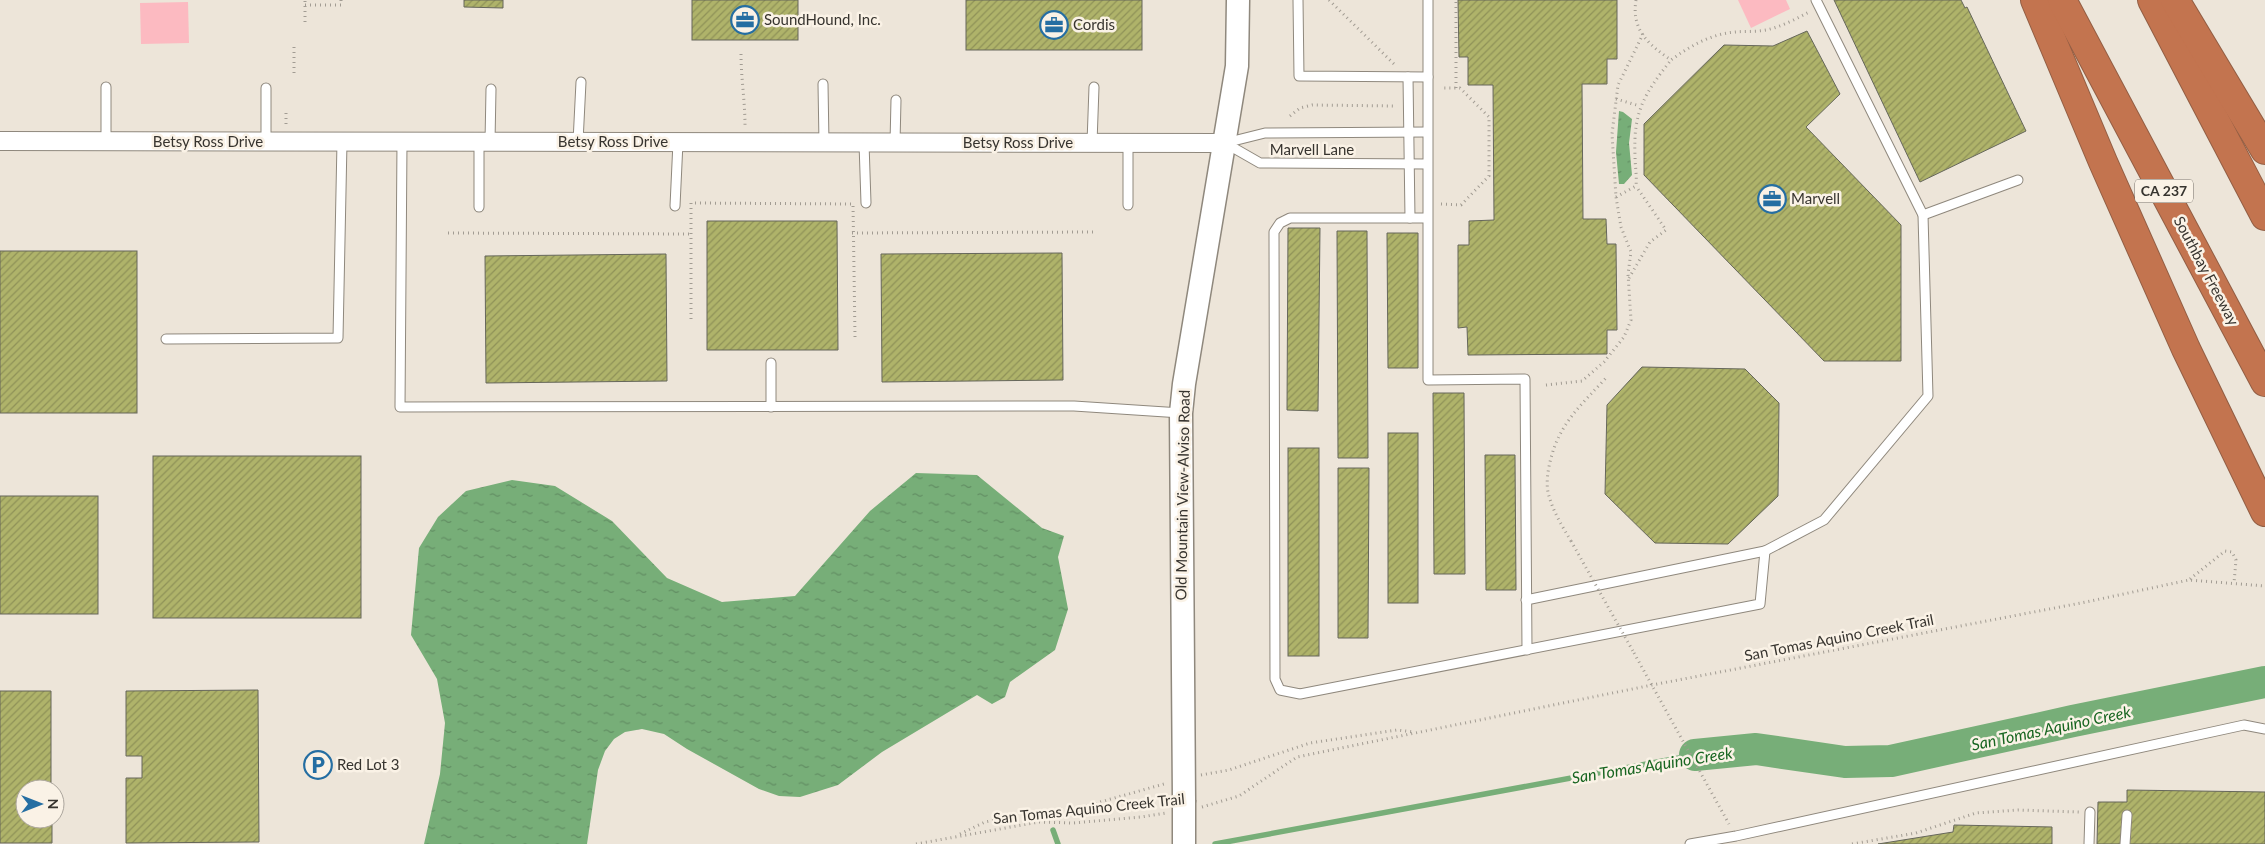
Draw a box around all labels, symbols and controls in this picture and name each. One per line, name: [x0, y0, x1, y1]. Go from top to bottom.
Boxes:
office icon: SoundHound, Inc.: [730, 5, 760, 35]
place label: SoundHound, Inc.: [764, 10, 881, 28]
office icon: Cordis: [1039, 10, 1069, 40]
place label: Cordis: [1073, 15, 1115, 33]
street label: Betsy Ross Drive: [153, 132, 263, 150]
street label: Betsy Ross Drive: [558, 132, 668, 150]
street label: Betsy Ross Drive: [963, 133, 1073, 151]
street label: Marvell Lane: [1270, 140, 1354, 158]
road number: CA 237: [2135, 180, 2193, 202]
office icon: Marvell: [1757, 184, 1787, 214]
place label: Marvell: [1791, 189, 1840, 207]
street label: Southbay Freeway: [2171, 213, 2243, 328]
street label: Old Mountain View-Alviso Road: [1171, 390, 1193, 600]
street label: San Tomas Aquino Creek Trail: [1743, 610, 1935, 664]
water label: San Tomas Aquino Creek: [1969, 701, 2133, 754]
water label: San Tomas Aquino Creek: [1570, 742, 1734, 787]
parking icon: Red Lot 3: [303, 750, 333, 780]
place label: Red Lot 3: [337, 755, 400, 773]
north arrow: [15, 779, 65, 829]
street label: San Tomas Aquino Creek Trail: [992, 789, 1186, 827]
text: N: [45, 799, 62, 809]

